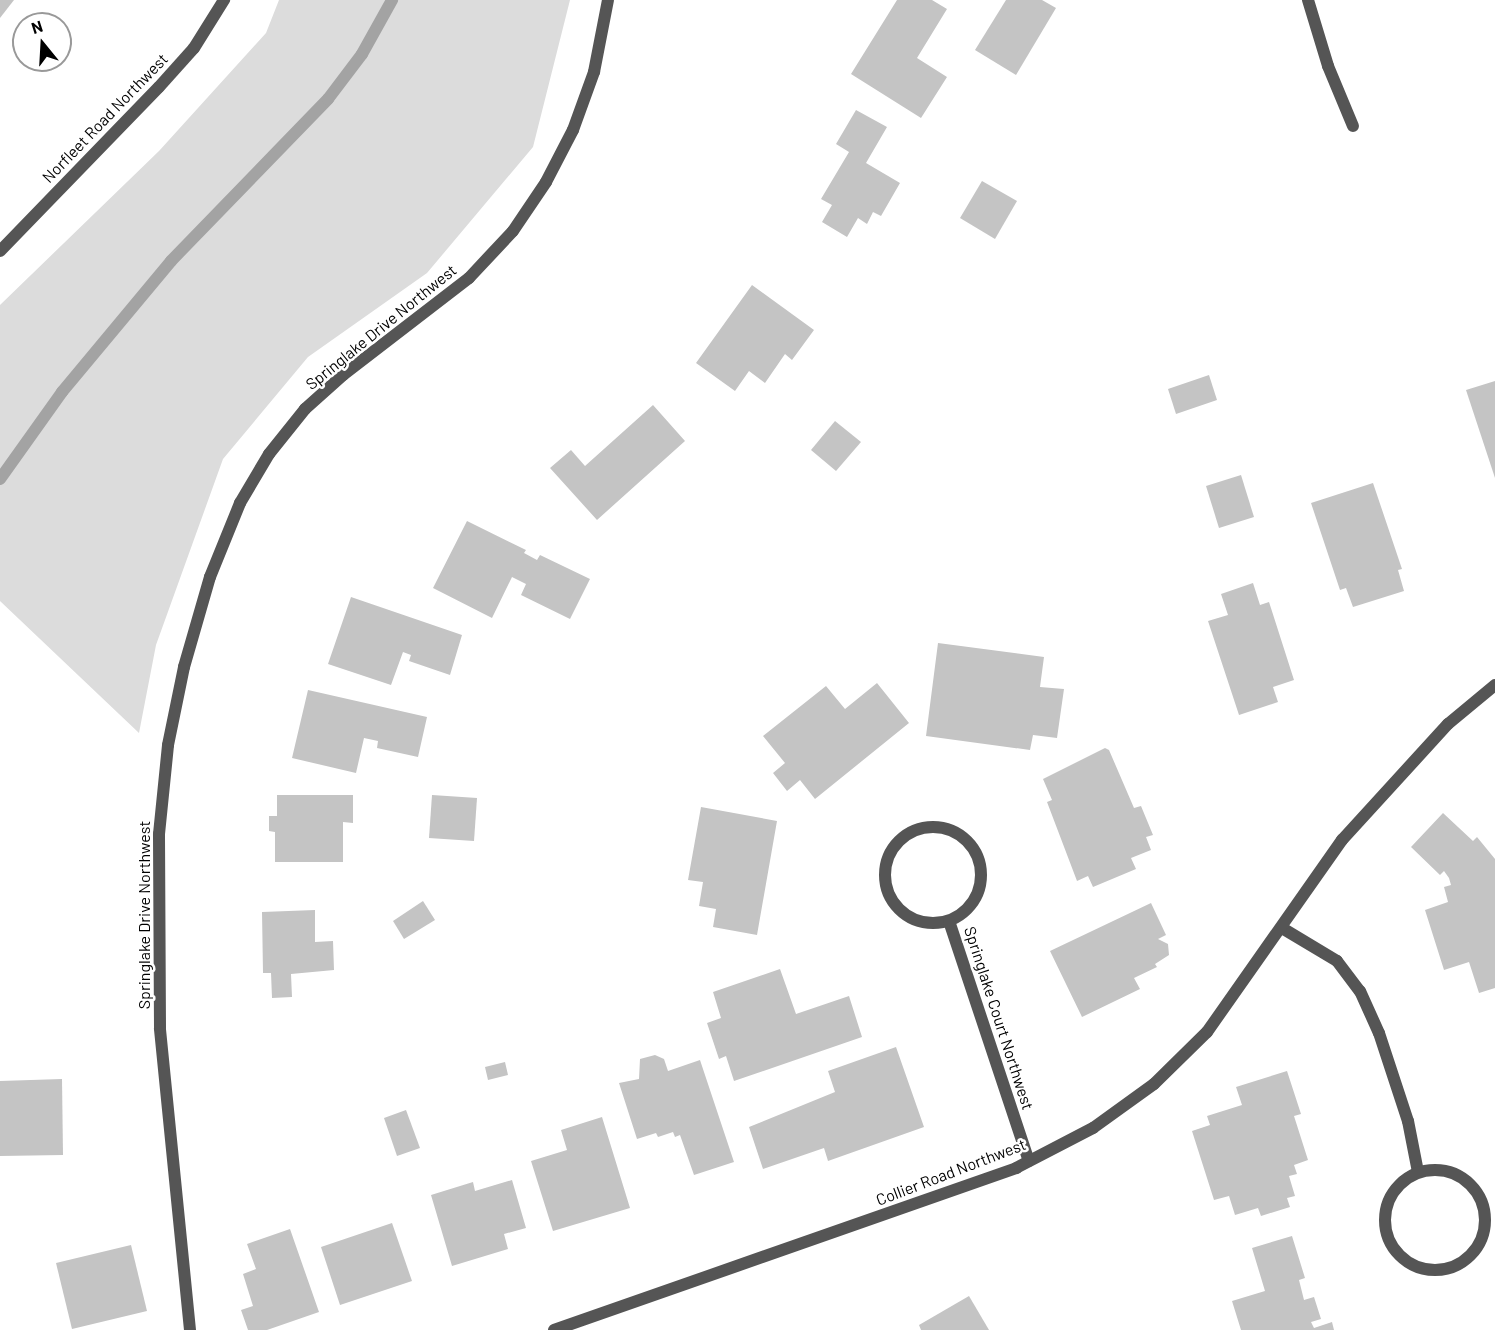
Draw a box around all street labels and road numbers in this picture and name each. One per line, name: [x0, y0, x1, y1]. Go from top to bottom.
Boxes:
street label: Norfleet Road Northwest: [38, 49, 172, 187]
street label: Springlake Drive Northwest: [302, 260, 460, 394]
street label: Springlake Drive Northwest: [134, 821, 154, 1009]
street label: Springlake Court Northwest: [960, 924, 1038, 1112]
street label: Collier Road Northwest: [873, 1135, 1029, 1209]

